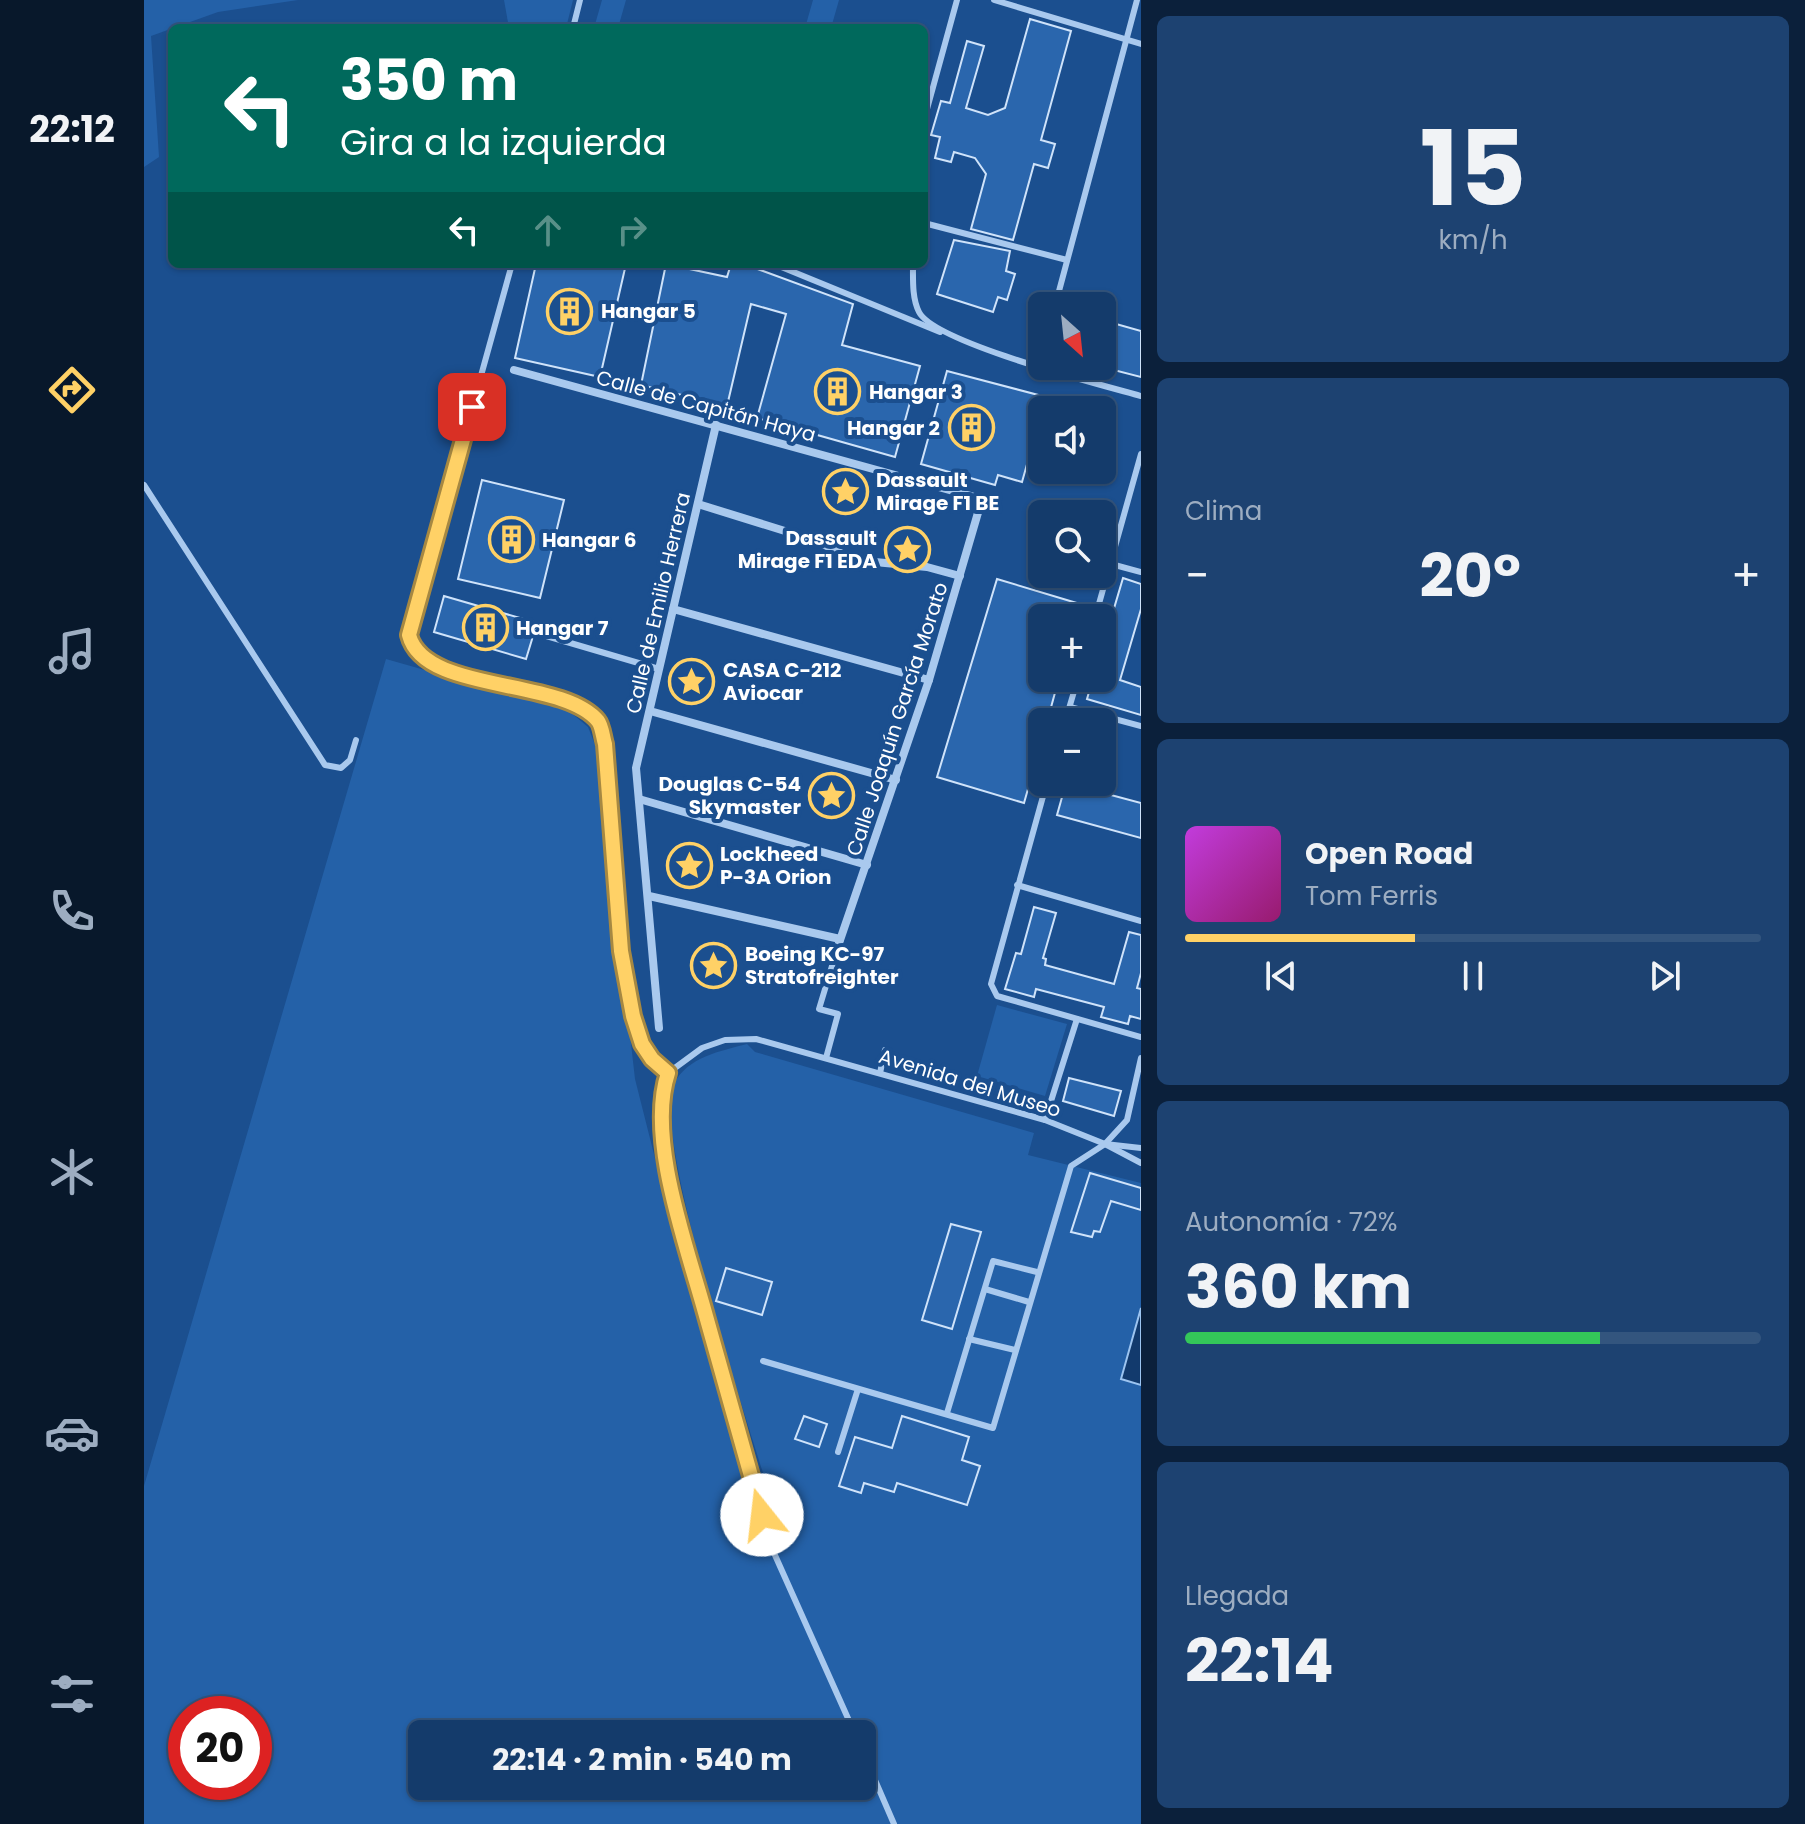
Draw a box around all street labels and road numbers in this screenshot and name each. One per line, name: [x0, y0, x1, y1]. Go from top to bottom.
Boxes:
street label: Calle de Capitán Haya: [593, 363, 819, 449]
street label: Calle de Emilio Herrera: [619, 490, 697, 716]
street label: Calle Joaquín García Morato: [839, 578, 955, 860]
street label: Avenida del Museo: [876, 1042, 1064, 1124]

